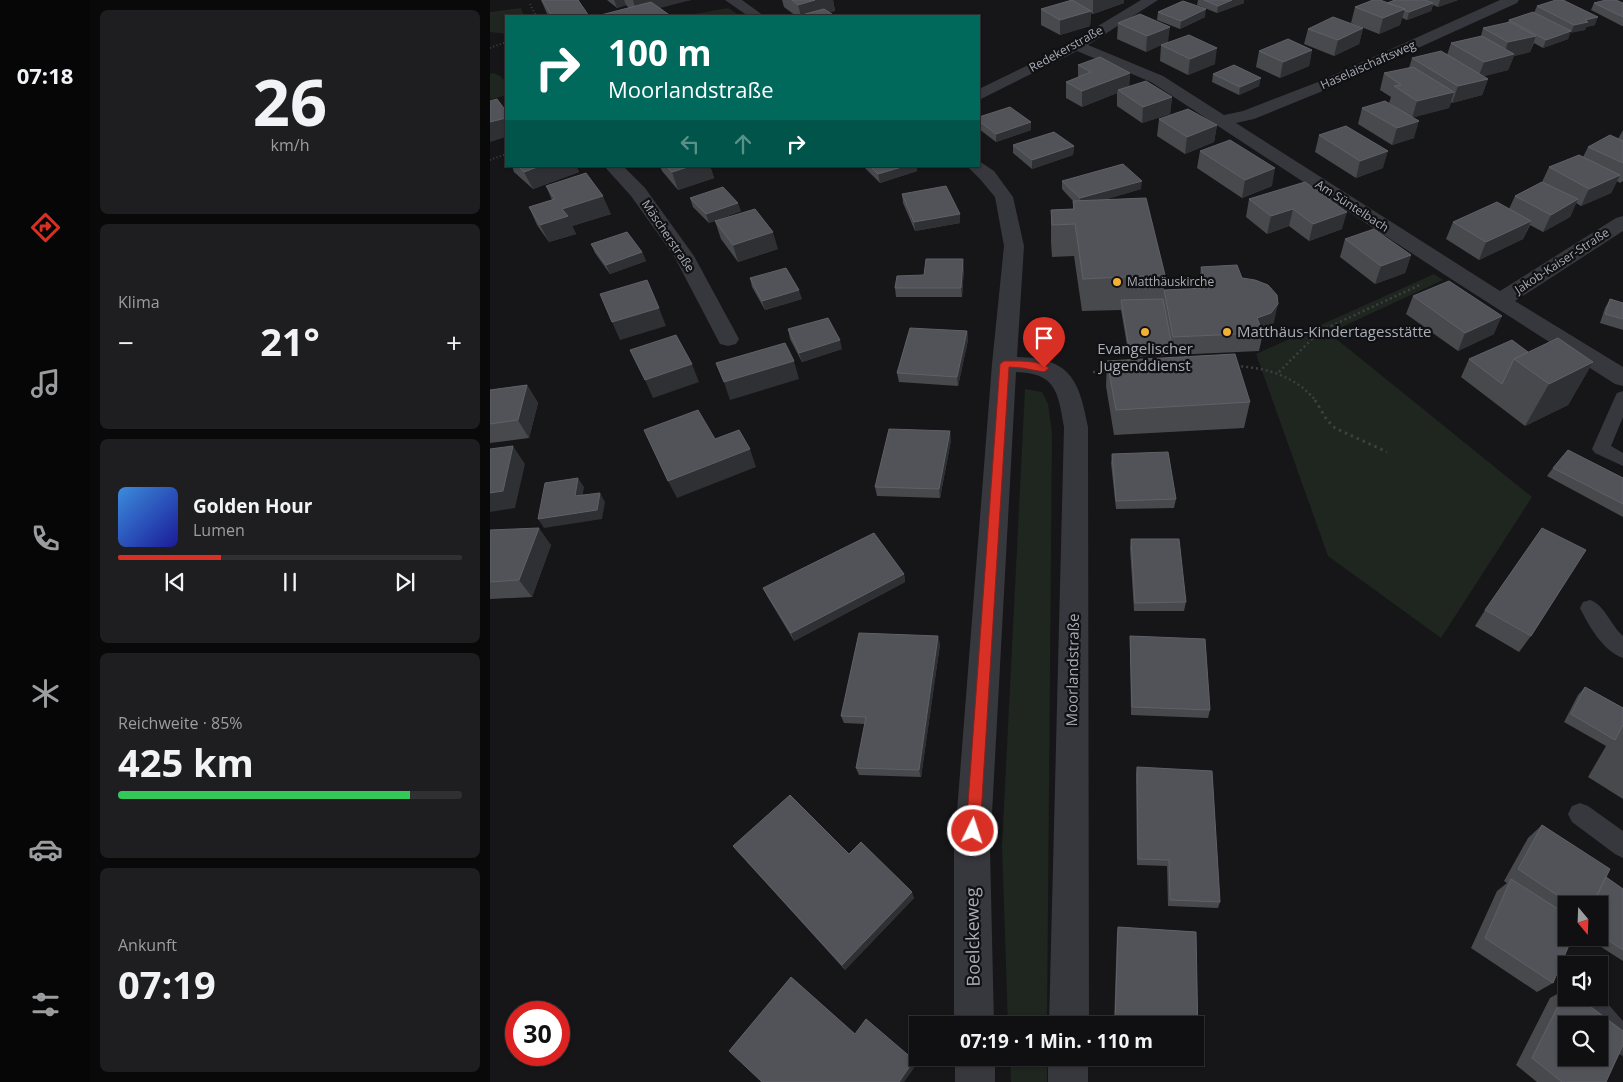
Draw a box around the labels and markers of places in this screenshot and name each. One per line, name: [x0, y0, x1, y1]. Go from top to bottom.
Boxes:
place label: Matthäuskirche: [1127, 273, 1214, 290]
marker: Matthäuskirche: [1111, 276, 1123, 288]
pin: [1023, 317, 1065, 368]
place label: Matthäus-Kindertagesstätte: [1237, 321, 1431, 341]
marker: Evangelischer Jugenddienst: [1139, 326, 1151, 338]
marker: Matthäus-Kindertagesstätte: [1221, 326, 1233, 338]
place label: Evangelischer Jugenddienst: [1097, 338, 1193, 375]

